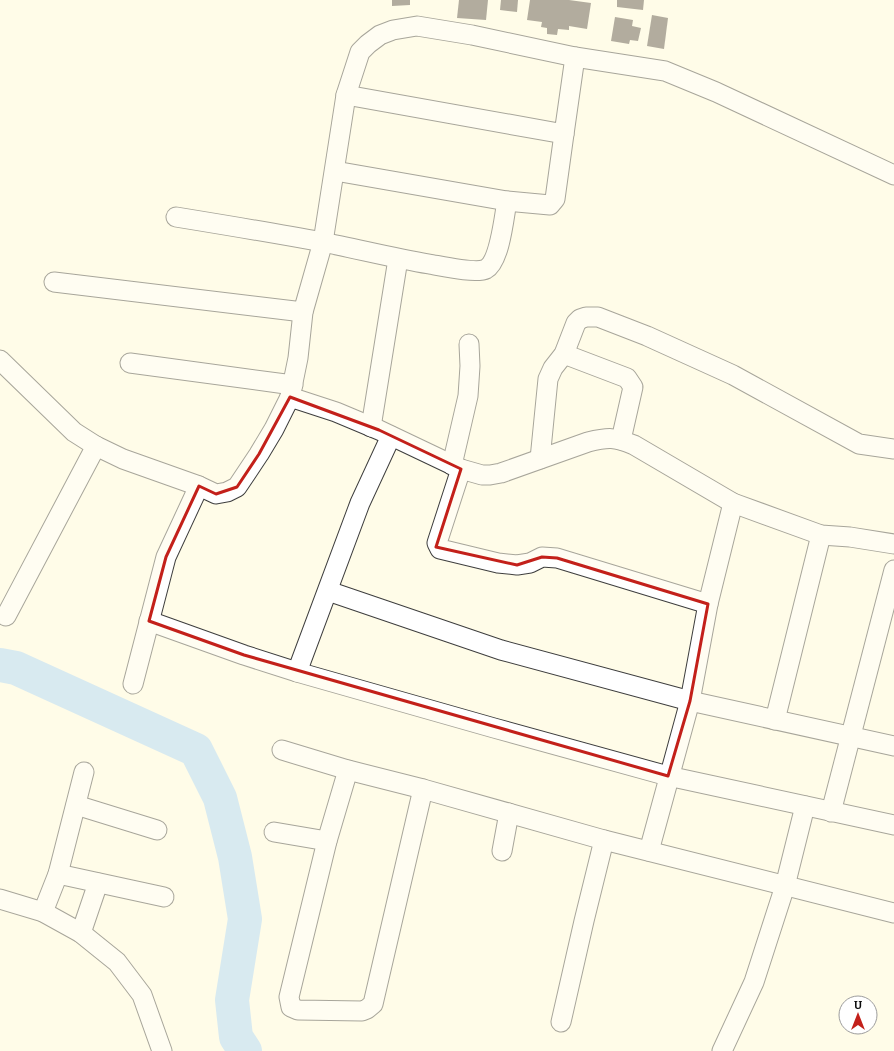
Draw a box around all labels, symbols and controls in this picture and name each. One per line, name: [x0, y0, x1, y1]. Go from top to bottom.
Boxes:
north arrow: [838, 995, 878, 1035]
text: U: [854, 999, 862, 1012]

